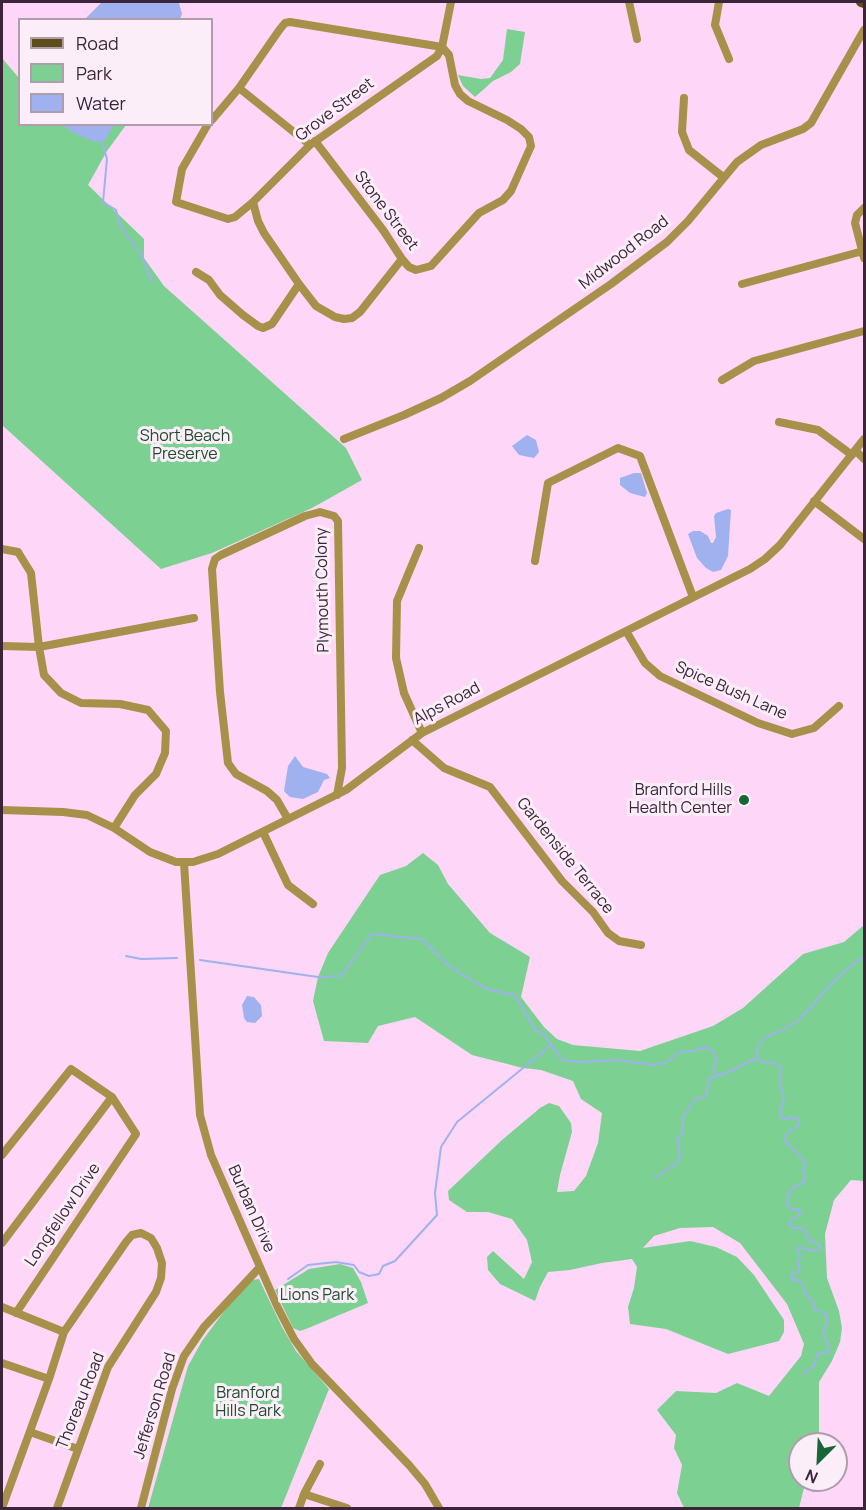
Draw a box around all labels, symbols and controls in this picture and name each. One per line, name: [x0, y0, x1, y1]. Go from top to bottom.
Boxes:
legend: [18, 18, 213, 126]
text: Road: [76, 31, 119, 55]
text: Park: [76, 61, 112, 85]
street label: Grove Street: [292, 74, 378, 146]
text: Water: [76, 91, 126, 115]
street label: Stone Street: [350, 168, 422, 254]
street label: Midwood Road: [575, 212, 673, 294]
park label: Short Beach Preserve: [140, 427, 230, 465]
street label: Plymouth Colony: [312, 527, 334, 653]
street label: Spice Bush Lane: [672, 658, 790, 724]
street label: Alps Road: [410, 678, 484, 730]
place label: Branford Hills Health Center: [629, 781, 732, 819]
marker: Branford Hills Health Center: [737, 793, 751, 807]
street label: Gardenside Terrace: [512, 794, 618, 918]
street label: Longfellow Drive: [21, 1160, 105, 1270]
street label: Burban Drive: [223, 1162, 279, 1256]
park label: Lions Park: [280, 1286, 354, 1306]
street label: Thoreau Road: [53, 1350, 109, 1452]
street label: Jefferson Road: [130, 1350, 180, 1462]
park label: Branford Hills Park: [215, 1384, 281, 1422]
north arrow: [788, 1432, 848, 1492]
text: N: [802, 1464, 821, 1489]

